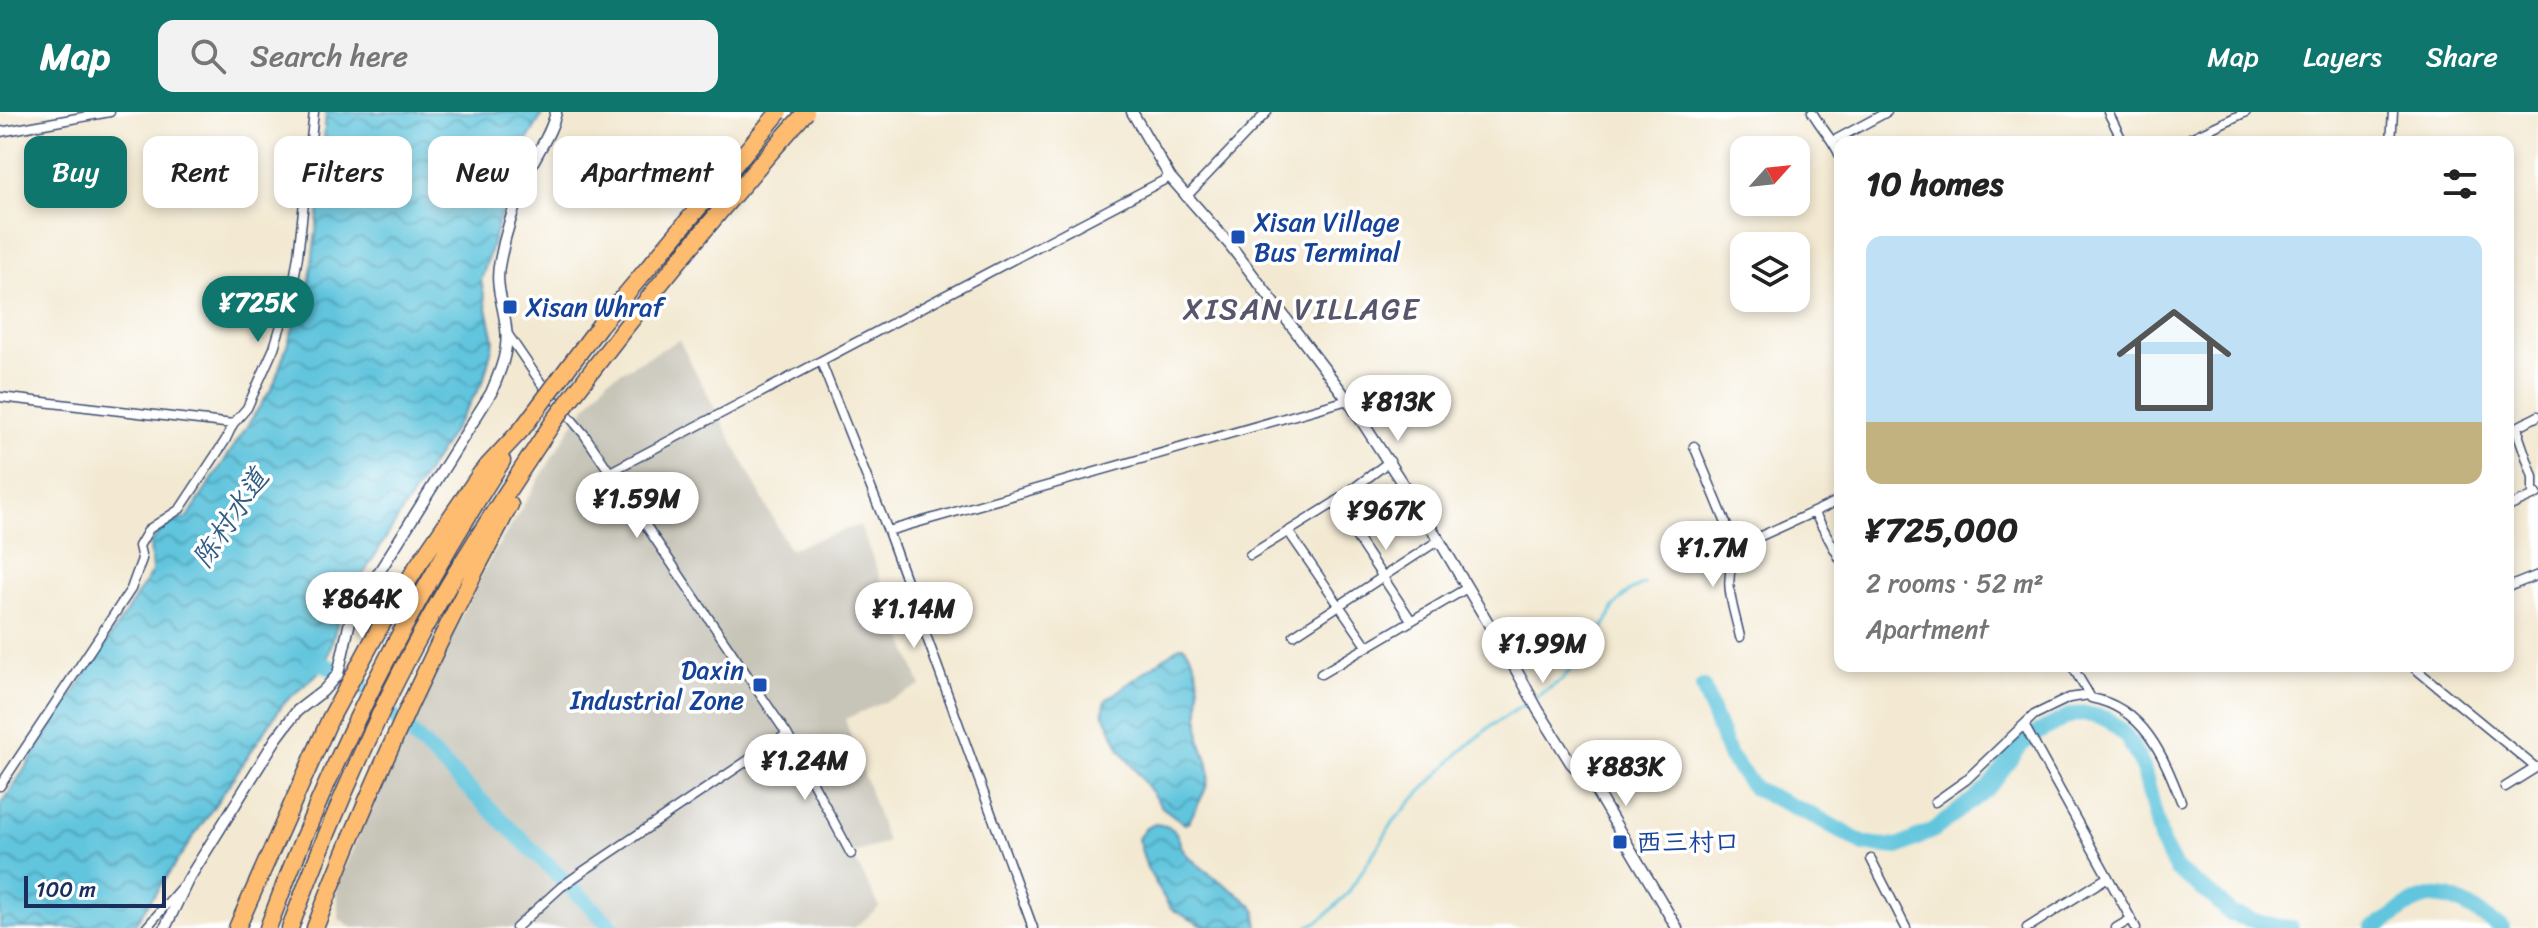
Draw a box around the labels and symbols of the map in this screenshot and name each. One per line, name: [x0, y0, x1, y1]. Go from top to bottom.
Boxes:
north arrow: [1730, 136, 1810, 216]
place label: Xisan Village Bus Terminal: [1253, 199, 1401, 275]
marker: Xisan Village Bus Terminal: [1229, 228, 1247, 246]
pin: ¥725K: [202, 276, 314, 344]
district label: XISAN VILLAGE: [1182, 282, 1421, 336]
place label: Xisan Whraf: [525, 284, 666, 330]
marker: Xisan Whraf: [501, 298, 519, 316]
pin: ¥813K: [1342, 375, 1454, 443]
water label: 陈村水道: [178, 456, 283, 578]
pin: ¥1.59M: [572, 472, 702, 540]
pin: ¥967K: [1330, 484, 1442, 552]
pin: ¥1.7M: [1657, 521, 1769, 589]
pin: ¥864K: [306, 572, 418, 640]
pin: ¥1.14M: [849, 582, 979, 650]
pin: ¥1.99M: [1478, 617, 1608, 685]
place label: Daxin Industrial Zone: [569, 647, 744, 723]
marker: Daxin Industrial Zone: [751, 676, 769, 694]
pin: ¥1.24M: [740, 734, 870, 802]
pin: ¥883K: [1570, 740, 1682, 808]
place label: 西三村口: [1636, 819, 1740, 865]
marker: 西三村口: [1611, 833, 1629, 851]
scale bar: [24, 872, 166, 908]

